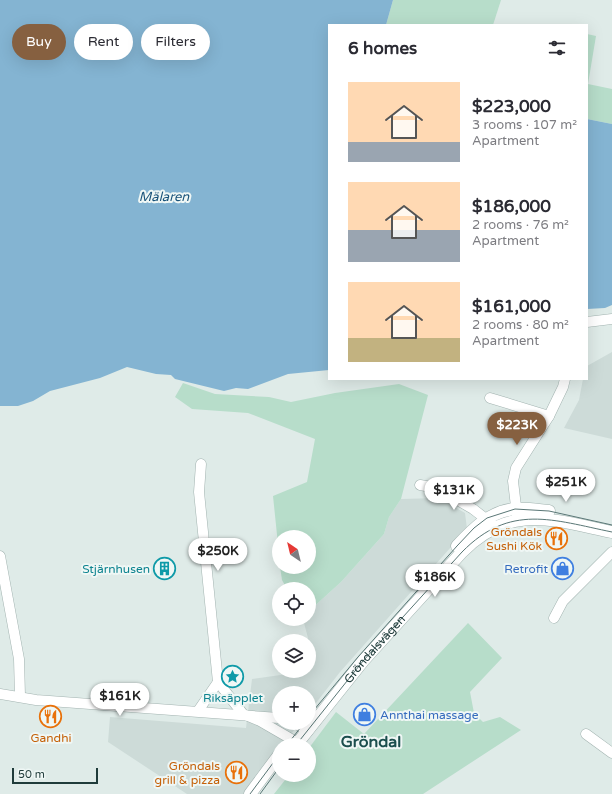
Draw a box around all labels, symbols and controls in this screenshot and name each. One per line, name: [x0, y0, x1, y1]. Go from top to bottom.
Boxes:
chip: Buy: [12, 24, 66, 60]
chip: Rent: [74, 24, 133, 60]
chip: Filters: [141, 24, 210, 60]
icon: filters: [546, 37, 568, 59]
text: 6 homes: [348, 38, 417, 59]
text: $223,000: [472, 96, 551, 117]
icon: home: [380, 98, 428, 146]
text: 3 rooms · 107 m²: [472, 117, 577, 133]
text: Apartment: [472, 133, 539, 149]
water label: Mälaren: [139, 189, 190, 205]
text: $186,000: [472, 196, 551, 217]
icon: home: [380, 198, 428, 246]
text: 2 rooms · 76 m²: [472, 217, 569, 233]
text: Apartment: [472, 233, 539, 249]
text: $161,000: [472, 296, 551, 317]
icon: home: [380, 298, 428, 346]
text: 2 rooms · 80 m²: [472, 317, 569, 333]
text: Apartment: [472, 333, 539, 349]
pin: $223K: [489, 412, 545, 446]
text: $223K: [496, 417, 538, 433]
pin: $251K: [538, 469, 594, 503]
text: $251K: [545, 474, 587, 490]
pin: $131K: [426, 477, 482, 511]
text: $131K: [433, 482, 475, 498]
place label: Gröndals Sushi Kök: [486, 525, 542, 553]
restaurant icon: Gröndals Sushi Kök: [544, 526, 570, 552]
north arrow: [272, 530, 316, 574]
map controls: [272, 530, 316, 782]
pin: $250K: [190, 538, 246, 572]
text: $250K: [197, 543, 239, 559]
building icon: Stjärnhusen: [152, 556, 178, 582]
shop icon: Retrofit: [550, 556, 576, 582]
place label: Stjärnhusen: [82, 562, 150, 576]
place label: Retrofit: [504, 562, 548, 576]
pin: $186K: [407, 564, 463, 598]
text: $186K: [414, 569, 456, 585]
button: locate: [272, 582, 316, 626]
street label: Gröndalsvägen: [341, 612, 408, 686]
button: layers: [272, 634, 316, 678]
place icon: Riksäpplet: [220, 664, 246, 690]
pin: $161K: [92, 683, 148, 717]
button: +: [272, 686, 316, 730]
text: $161K: [99, 688, 141, 704]
place label: Riksäpplet: [203, 691, 263, 705]
shop icon: Annthai massage: [352, 702, 378, 728]
restaurant icon: Gandhi: [38, 704, 64, 730]
place label: Annthai massage: [380, 708, 479, 722]
place label: Gandhi: [30, 731, 72, 745]
district label: Gröndal: [341, 732, 401, 752]
button: −: [272, 738, 316, 782]
place label: Gröndals grill & pizza: [155, 759, 220, 787]
restaurant icon: Gröndals grill & pizza: [223, 760, 249, 786]
scale bar: [12, 766, 98, 785]
text: 50 m: [18, 768, 45, 781]

